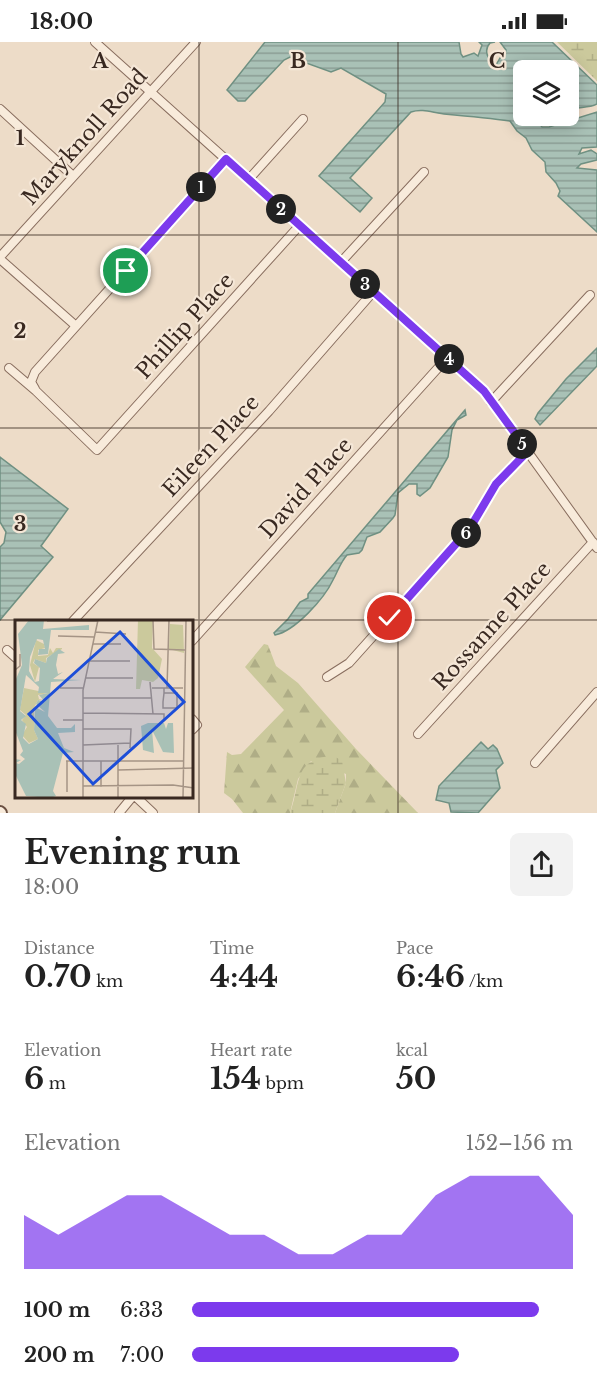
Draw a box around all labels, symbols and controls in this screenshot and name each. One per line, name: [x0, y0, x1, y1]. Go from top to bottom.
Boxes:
text: 18:00: [30, 8, 93, 35]
text: A: [91, 49, 109, 73]
text: B: [290, 49, 306, 73]
text: C: [489, 49, 505, 73]
map controls: [513, 60, 579, 126]
button: layers: [513, 60, 579, 126]
street label: Maryknoll Road: [17, 63, 153, 211]
text: 1: [16, 126, 25, 150]
pin: 1: [186, 172, 216, 202]
text: 1: [198, 177, 204, 197]
pin: 2: [266, 194, 296, 224]
text: 2: [276, 199, 286, 219]
pin: [100, 245, 151, 296]
icon: arrive: [109, 254, 142, 287]
street label: Phillip Place: [131, 268, 239, 384]
pin: 3: [350, 269, 380, 299]
text: 3: [360, 274, 370, 294]
text: 2: [13, 319, 27, 343]
pin: 4: [434, 344, 464, 374]
text: 4: [444, 349, 454, 369]
street label: Eileen Place: [157, 390, 265, 502]
pin: 5: [507, 429, 537, 459]
street label: David Place: [254, 432, 358, 544]
text: 5: [517, 434, 527, 454]
text: 3: [14, 512, 26, 536]
pin: 6: [451, 518, 481, 548]
text: 6: [461, 523, 471, 543]
street label: Rossanne Place: [427, 556, 557, 696]
pin: [364, 592, 415, 643]
icon: check: [373, 601, 406, 634]
inset map: [15, 620, 194, 798]
text: Evening run: [24, 832, 240, 873]
button: share: [510, 833, 573, 896]
text: 18:00: [24, 875, 79, 899]
text: Distance: [24, 938, 95, 958]
text: Time: [210, 938, 254, 958]
text: Pace: [396, 938, 433, 958]
text: 0.70: [24, 958, 92, 995]
text: 4:44: [210, 958, 278, 995]
text: 6:46: [396, 958, 465, 995]
text: km: [92, 971, 123, 991]
text: /km: [465, 971, 503, 991]
text: Elevation: [24, 1040, 101, 1060]
text: Heart rate: [210, 1040, 292, 1060]
text: kcal: [396, 1040, 428, 1060]
text: 6: [24, 1060, 44, 1097]
text: 154: [210, 1060, 261, 1097]
text: 50: [396, 1060, 437, 1097]
text: m: [44, 1073, 66, 1093]
text: bpm: [261, 1073, 304, 1093]
text: Elevation: [24, 1131, 121, 1155]
text: 152–156 m: [466, 1131, 573, 1155]
text: 100 m: [24, 1298, 90, 1322]
text: 6:33: [120, 1298, 163, 1322]
text: 200 m: [24, 1343, 95, 1367]
text: 7:00: [120, 1343, 164, 1367]

